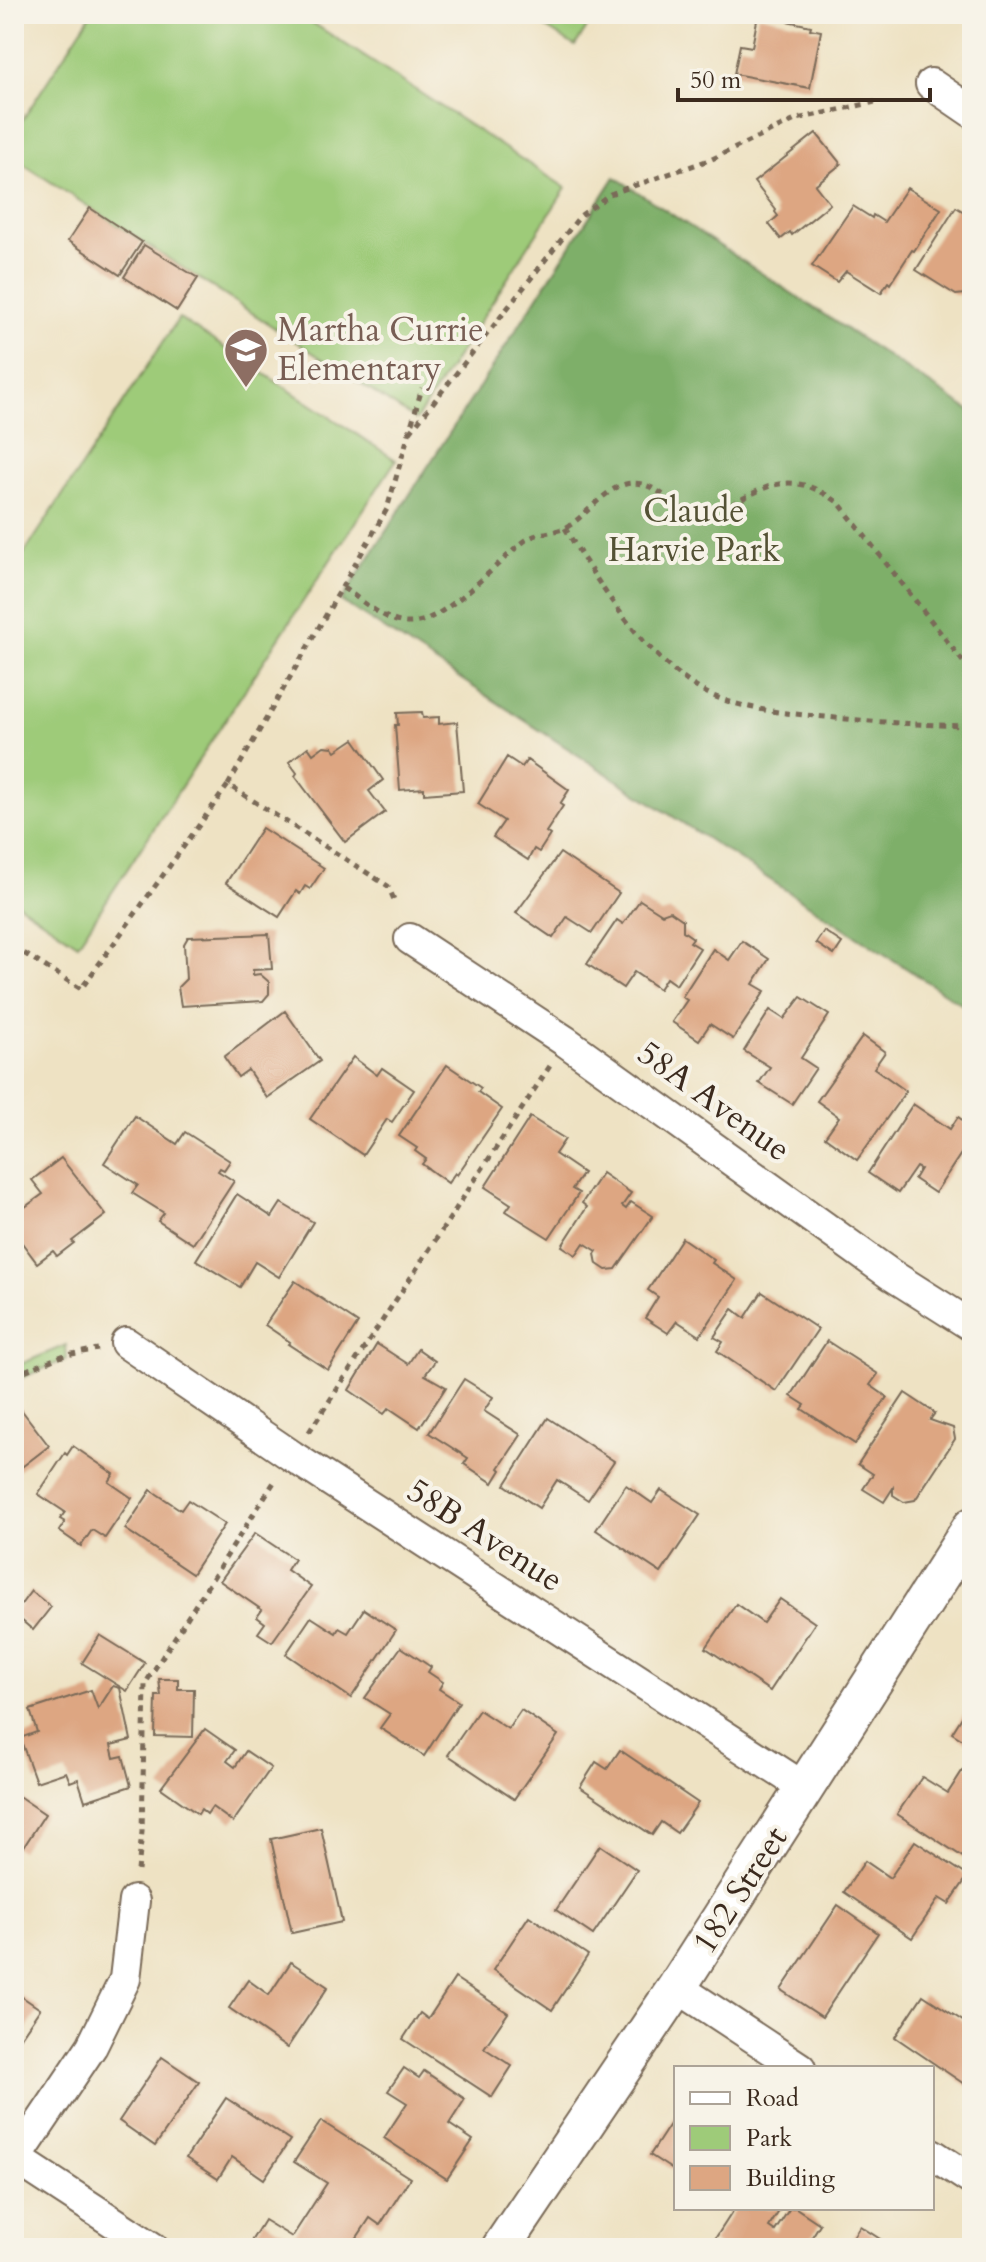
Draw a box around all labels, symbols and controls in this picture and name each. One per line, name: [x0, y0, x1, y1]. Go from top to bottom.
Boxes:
scale bar: [678, 52, 930, 102]
text: 50 m: [690, 64, 742, 97]
place label: Martha Currie Elementary: [277, 307, 484, 392]
school or university icon: Martha Currie Elementary: [222, 326, 270, 389]
park label: Claude Harvie Park: [608, 488, 781, 573]
street label: 58A Avenue: [628, 1030, 800, 1172]
street label: 58B Avenue: [398, 1467, 572, 1603]
street label: 182 Street: [682, 1817, 798, 1963]
legend: [674, 2066, 934, 2210]
text: Road: [746, 2082, 799, 2115]
text: Park: [746, 2122, 792, 2155]
text: Building: [746, 2162, 836, 2195]

